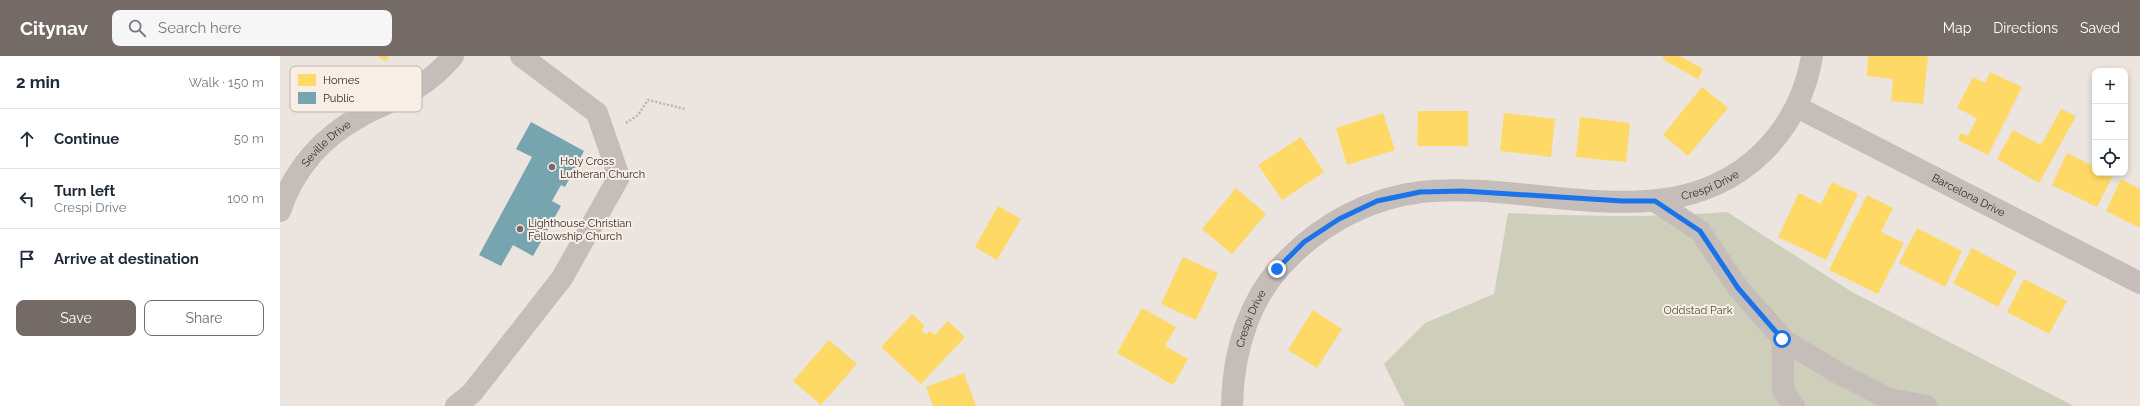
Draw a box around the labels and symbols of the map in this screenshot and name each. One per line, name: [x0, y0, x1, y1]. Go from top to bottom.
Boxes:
legend: [290, 66, 422, 112]
text: Homes: [323, 74, 359, 87]
text: Public: [323, 92, 355, 105]
street label: Seville Drive: [298, 117, 353, 169]
place label: Holy Cross Lutheran Church: [560, 155, 645, 181]
marker: Holy Cross Lutheran Church: [547, 162, 557, 172]
street label: Crespi Drive: [1680, 167, 1742, 202]
street label: Barcelona Drive: [1930, 171, 2008, 220]
place label: Lighthouse Christian Fellowship Church: [528, 217, 632, 243]
marker: Lighthouse Christian Fellowship Church: [515, 224, 525, 234]
route end: [1268, 260, 1286, 278]
street label: Crespi Drive: [1233, 287, 1269, 349]
park label: Oddstad Park: [1663, 304, 1733, 317]
route start: [1773, 330, 1791, 348]

